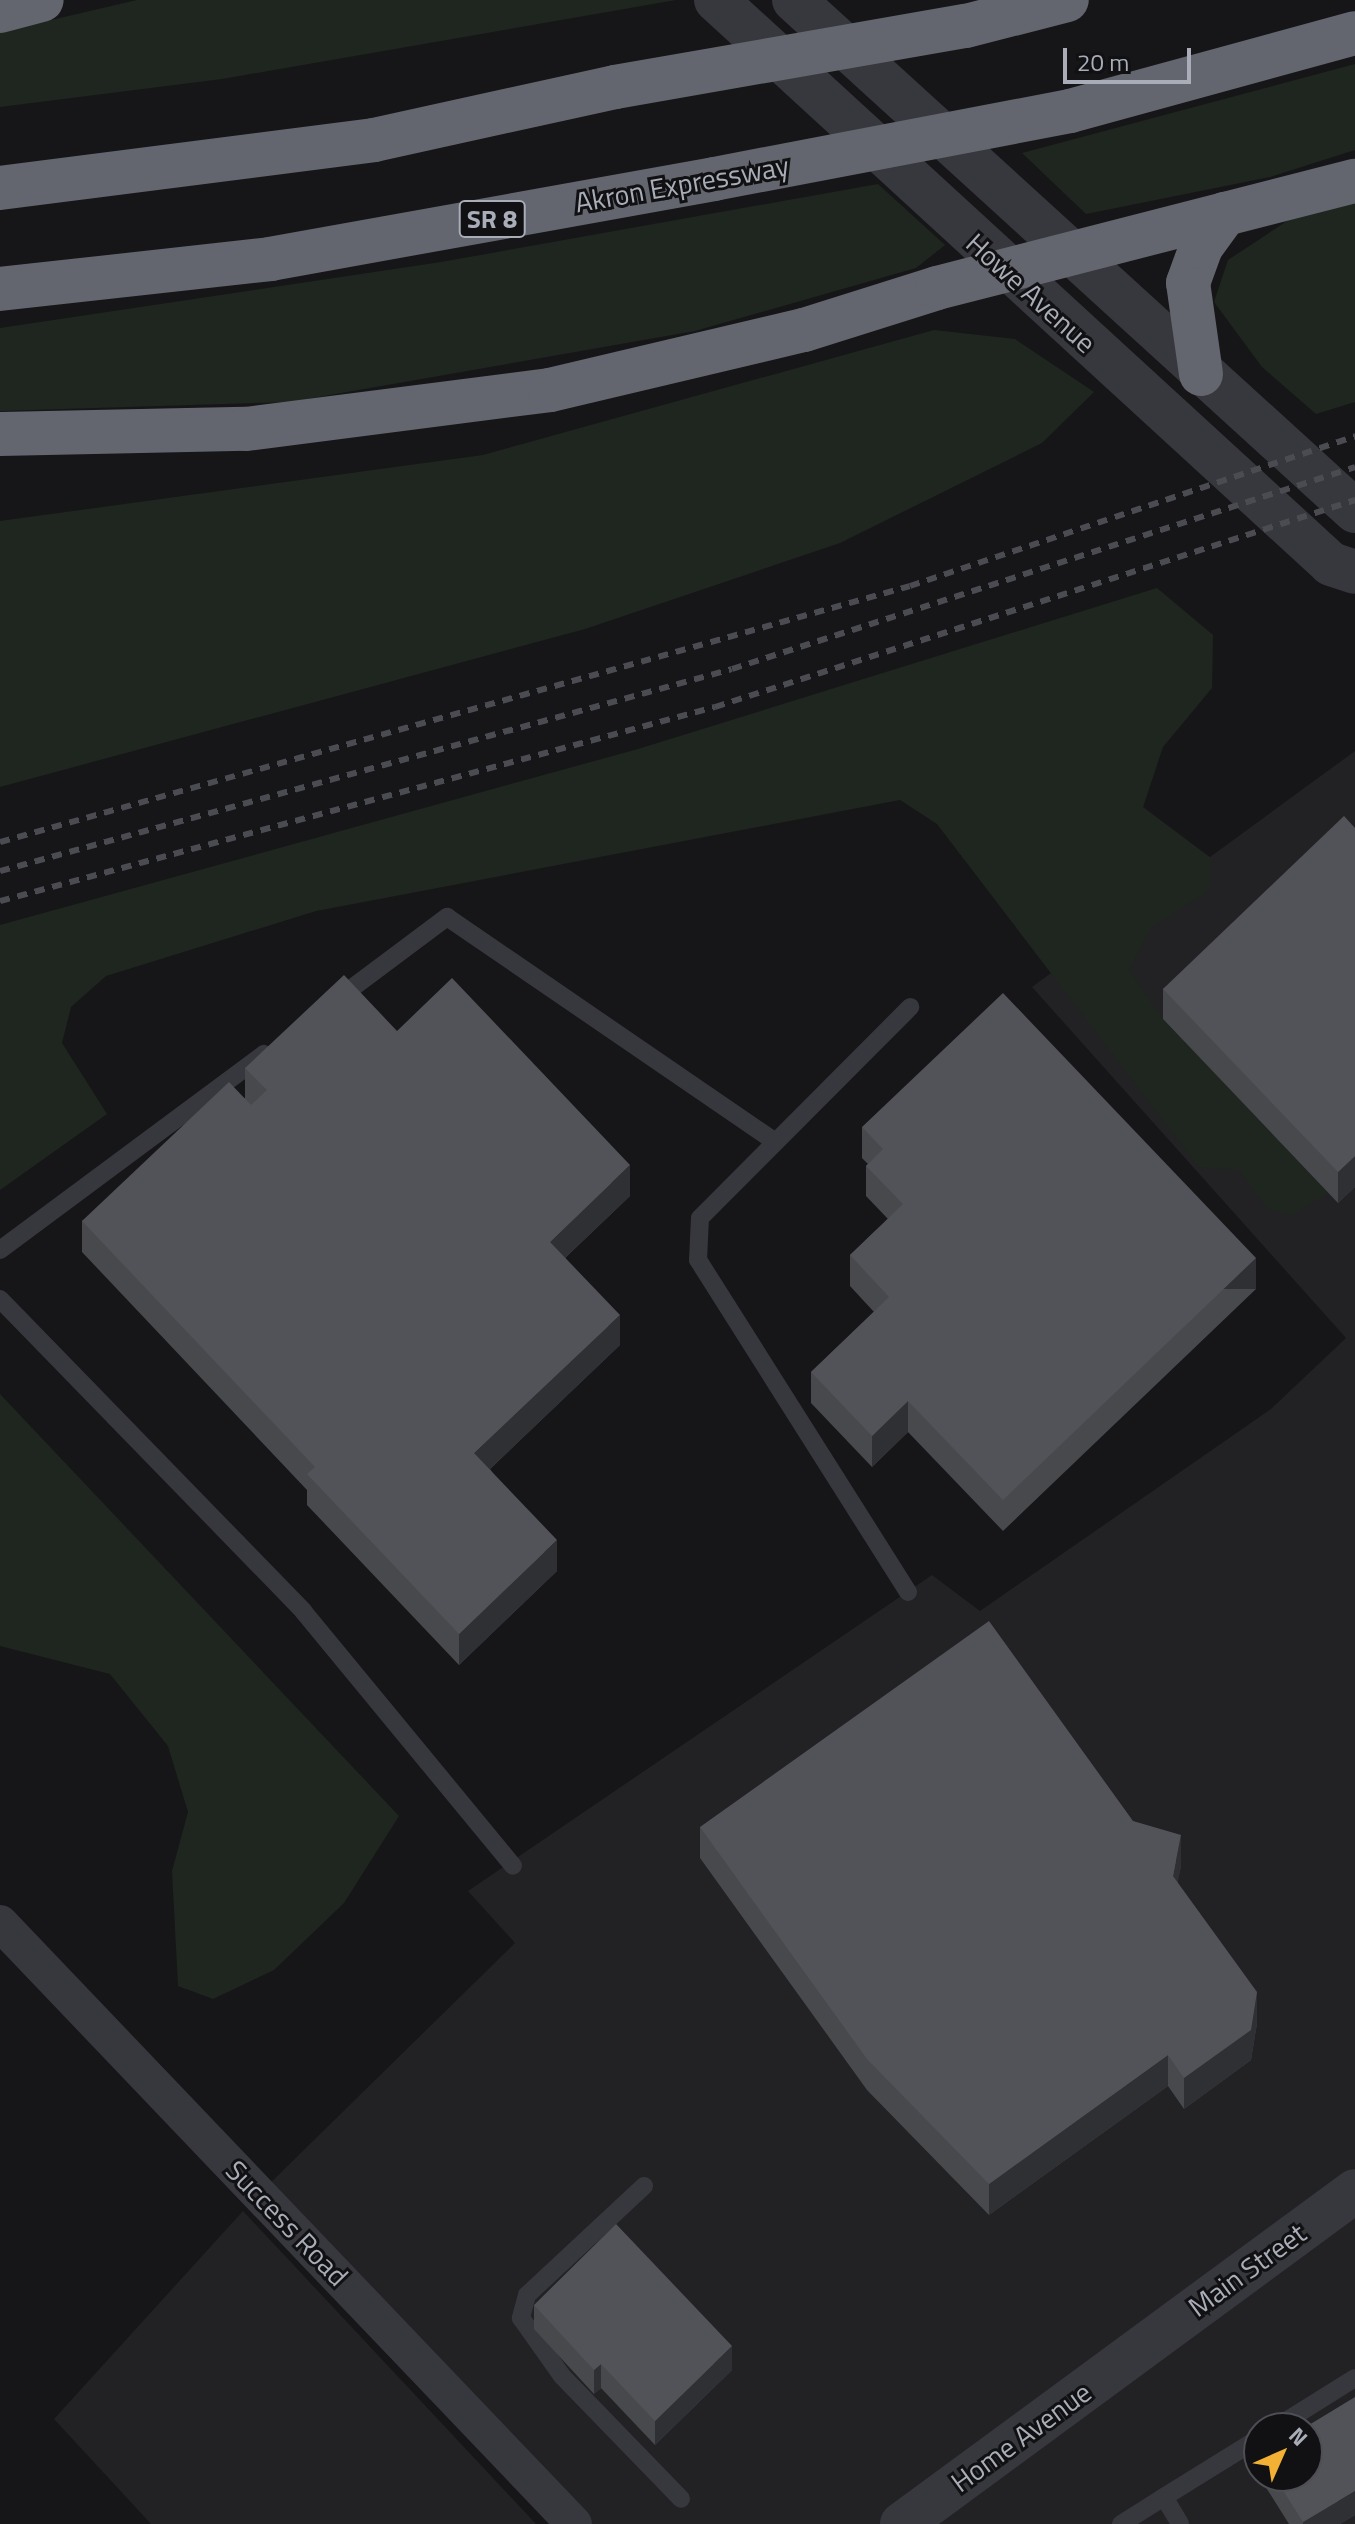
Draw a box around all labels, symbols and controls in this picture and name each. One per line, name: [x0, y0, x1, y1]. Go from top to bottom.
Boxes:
scale bar: [1067, 32, 1195, 82]
text: 20 m: [1077, 44, 1129, 80]
street label: Akron Expressway: [572, 149, 792, 219]
road number: SR 8: [458, 197, 526, 241]
street label: Howe Avenue: [959, 226, 1103, 360]
street label: Success Road: [219, 2153, 355, 2293]
street label: Main Street: [1182, 2216, 1312, 2324]
street label: Home Avenue: [944, 2375, 1098, 2499]
north arrow: [1243, 2412, 1323, 2492]
text: N: [1281, 2419, 1316, 2454]

